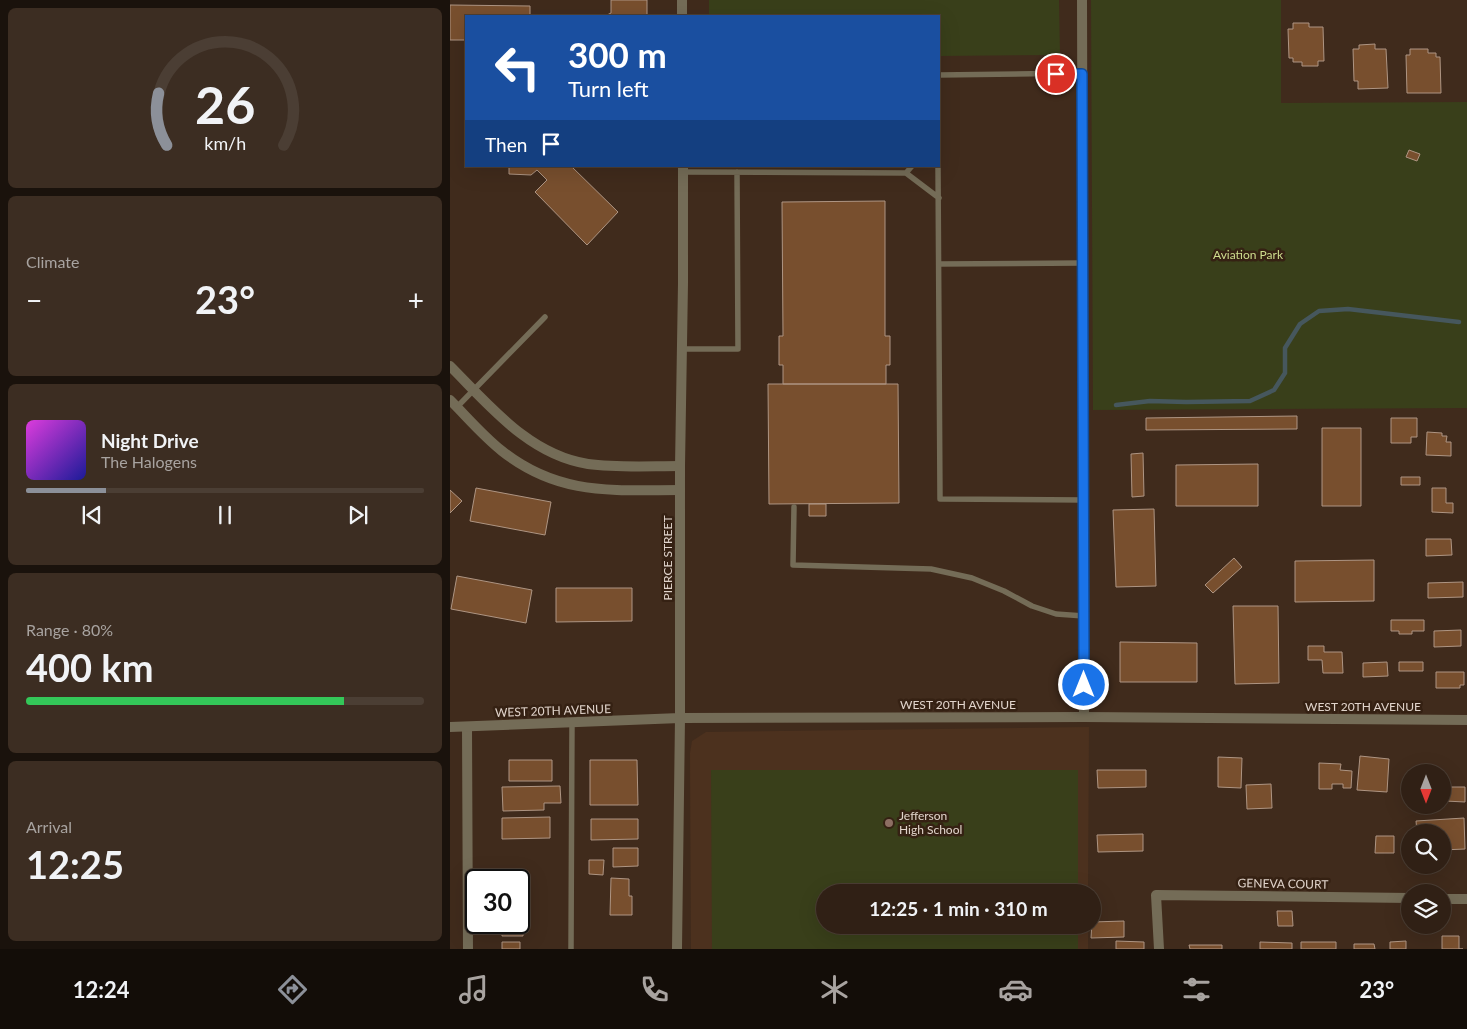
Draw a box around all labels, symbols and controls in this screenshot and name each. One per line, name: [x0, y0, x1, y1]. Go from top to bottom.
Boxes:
text: 300 m: [568, 33, 667, 75]
icon: left: [485, 35, 550, 100]
pin: [1035, 53, 1077, 95]
icon: arrive: [1042, 60, 1070, 88]
text: 26: [195, 73, 255, 135]
text: Turn left: [568, 75, 649, 102]
icon: arrive: [537, 130, 565, 158]
text: km/h: [204, 132, 246, 154]
text: Then: [485, 133, 527, 156]
park label: Aviation Park: [1213, 247, 1284, 262]
text: Climate: [26, 252, 79, 271]
text: 23°: [195, 276, 255, 322]
text: −: [26, 283, 42, 317]
text: +: [408, 283, 424, 317]
text: Night Drive: [101, 429, 199, 452]
text: The Halogens: [101, 452, 197, 471]
icon: previous: [78, 501, 106, 529]
icon: pause: [211, 501, 239, 529]
icon: next: [344, 501, 372, 529]
street label: PIERCE STREET: [660, 515, 675, 601]
text: Range · 80%: [26, 620, 113, 639]
text: 400 km: [26, 644, 154, 690]
position arrow: [1057, 658, 1109, 710]
street label: WEST 20TH AVENUE: [900, 697, 1016, 712]
street label: WEST 20TH AVENUE: [1305, 699, 1421, 714]
street label: WEST 20TH AVENUE: [495, 701, 611, 720]
north arrow: [1401, 764, 1451, 814]
map controls: [1401, 764, 1451, 934]
place label: Jefferson High School: [899, 808, 962, 837]
text: Arrival: [26, 817, 72, 836]
marker: Jefferson High School: [883, 817, 895, 829]
button: search: [1401, 824, 1451, 874]
text: 12:25: [26, 841, 124, 887]
speed limit sign: 30: [465, 869, 530, 934]
street label: GENEVA COURT: [1238, 875, 1328, 892]
button: layers: [1401, 884, 1451, 934]
text: 12:25 · 1 min · 310 m: [869, 897, 1048, 920]
icon: directions: [275, 972, 310, 1007]
icon: music: [456, 972, 491, 1007]
icon: phone: [637, 972, 672, 1007]
icon: climate: [817, 972, 852, 1007]
icon: car: [998, 972, 1033, 1007]
icon: filters: [1179, 972, 1214, 1007]
text: 12:24: [73, 976, 130, 1003]
text: 23°: [1359, 976, 1394, 1003]

